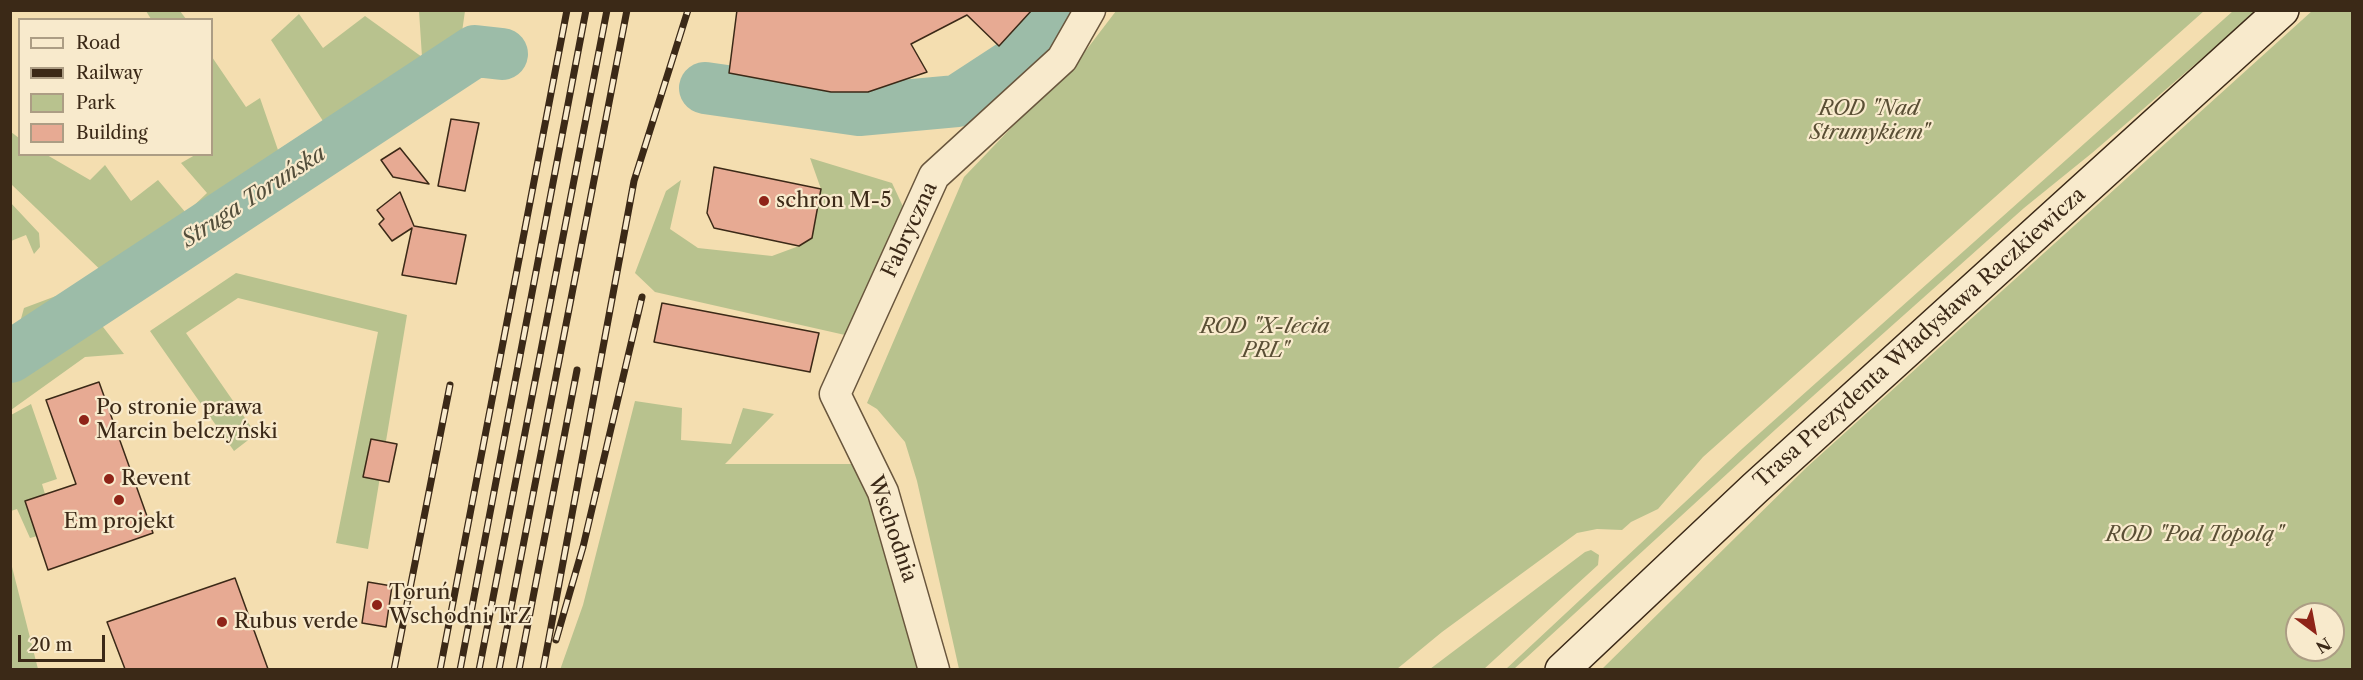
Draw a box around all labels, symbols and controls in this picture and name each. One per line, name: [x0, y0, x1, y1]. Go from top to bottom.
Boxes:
legend: [18, 18, 213, 156]
text: Road: [76, 32, 121, 54]
text: Railway: [76, 62, 143, 84]
text: Park: [76, 92, 115, 114]
park label: ROD "Nad Strumykiem": [1810, 96, 1928, 146]
text: Building: [76, 122, 148, 144]
water label: Struga Toruńska: [177, 141, 331, 253]
street label: Fabryczna: [877, 178, 943, 282]
street label: Trasa Prezydenta Władysława Raczkiewicza: [1749, 182, 2091, 494]
place label: schron M-5: [776, 188, 892, 214]
marker: schron M-5: [757, 194, 771, 208]
park label: ROD "X-lecia PRL": [1200, 314, 1330, 364]
place label: Po stronie prawa Marcin belczyński: [96, 395, 278, 445]
marker: Po stronie prawa Marcin belczyński: [77, 413, 91, 427]
place label: Revent: [121, 466, 191, 492]
marker: Revent: [102, 472, 116, 486]
street label: Wschodnia: [862, 472, 922, 586]
marker: Em projekt: [112, 493, 126, 507]
place label: Em projekt: [63, 509, 175, 535]
park label: ROD "Pod Topolą": [2106, 522, 2282, 548]
place label: Toruń Wschodni TrZ: [389, 580, 532, 630]
marker: Toruń Wschodni TrZ: [370, 598, 384, 612]
north arrow: [2285, 602, 2345, 662]
place label: Rubus verde: [234, 609, 358, 635]
marker: Rubus verde: [215, 615, 229, 629]
scale bar: [21, 623, 108, 661]
text: N: [2312, 633, 2335, 658]
text: 20 m: [29, 634, 72, 656]

